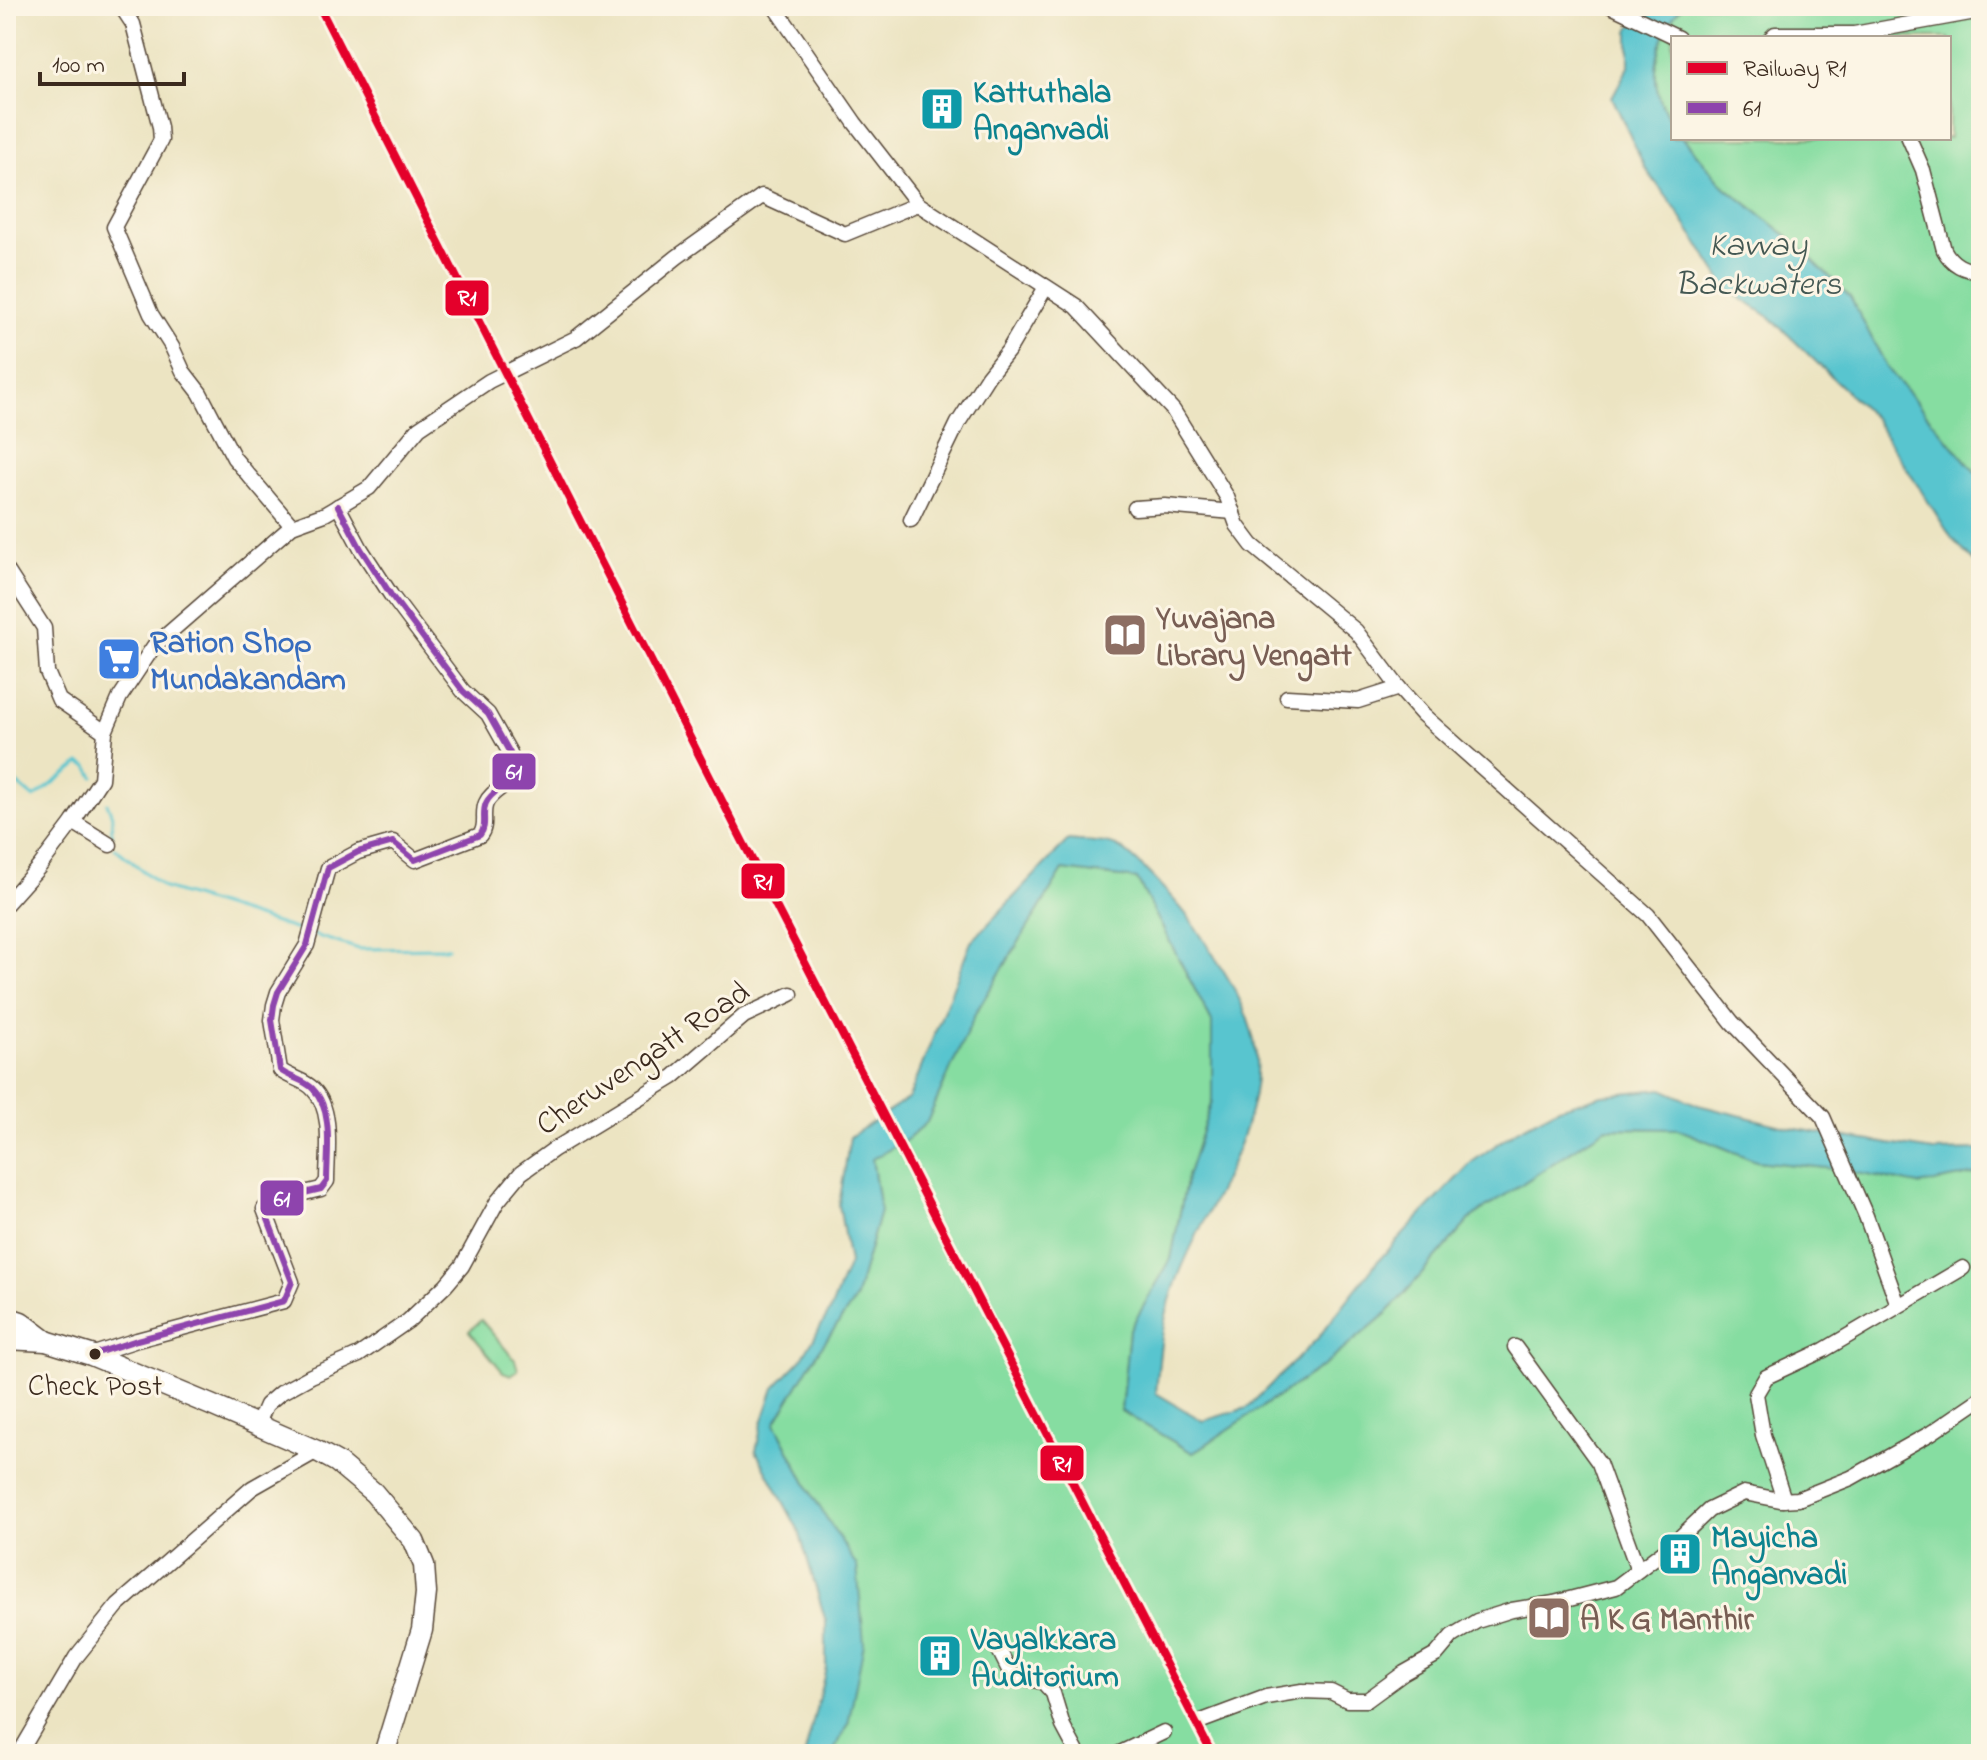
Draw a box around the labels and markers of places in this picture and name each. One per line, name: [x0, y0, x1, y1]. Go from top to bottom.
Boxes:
place label: Kattuthala Anganvadi: [973, 71, 1111, 156]
building icon: Kattuthala Anganvadi: [918, 85, 966, 133]
place label: Yuvajana Library Vengatt: [1155, 597, 1352, 682]
library icon: Yuvajana Library Vengatt: [1101, 611, 1149, 659]
place label: Ration Shop Mundakandam: [150, 621, 346, 705]
supermarket icon: Ration Shop Mundakandam: [95, 635, 143, 683]
marker: Check Post: [87, 1346, 103, 1362]
place label: Check Post: [28, 1366, 162, 1410]
place label: Mayicha Anganvadi: [1711, 1516, 1847, 1601]
building icon: Mayicha Anganvadi: [1656, 1530, 1704, 1578]
library icon: A K G Manthir: [1525, 1594, 1573, 1642]
place label: A K G Manthir: [1580, 1598, 1754, 1645]
place label: Vayalkkara Auditorium: [970, 1618, 1119, 1702]
building icon: Vayalkkara Auditorium: [916, 1632, 964, 1680]

